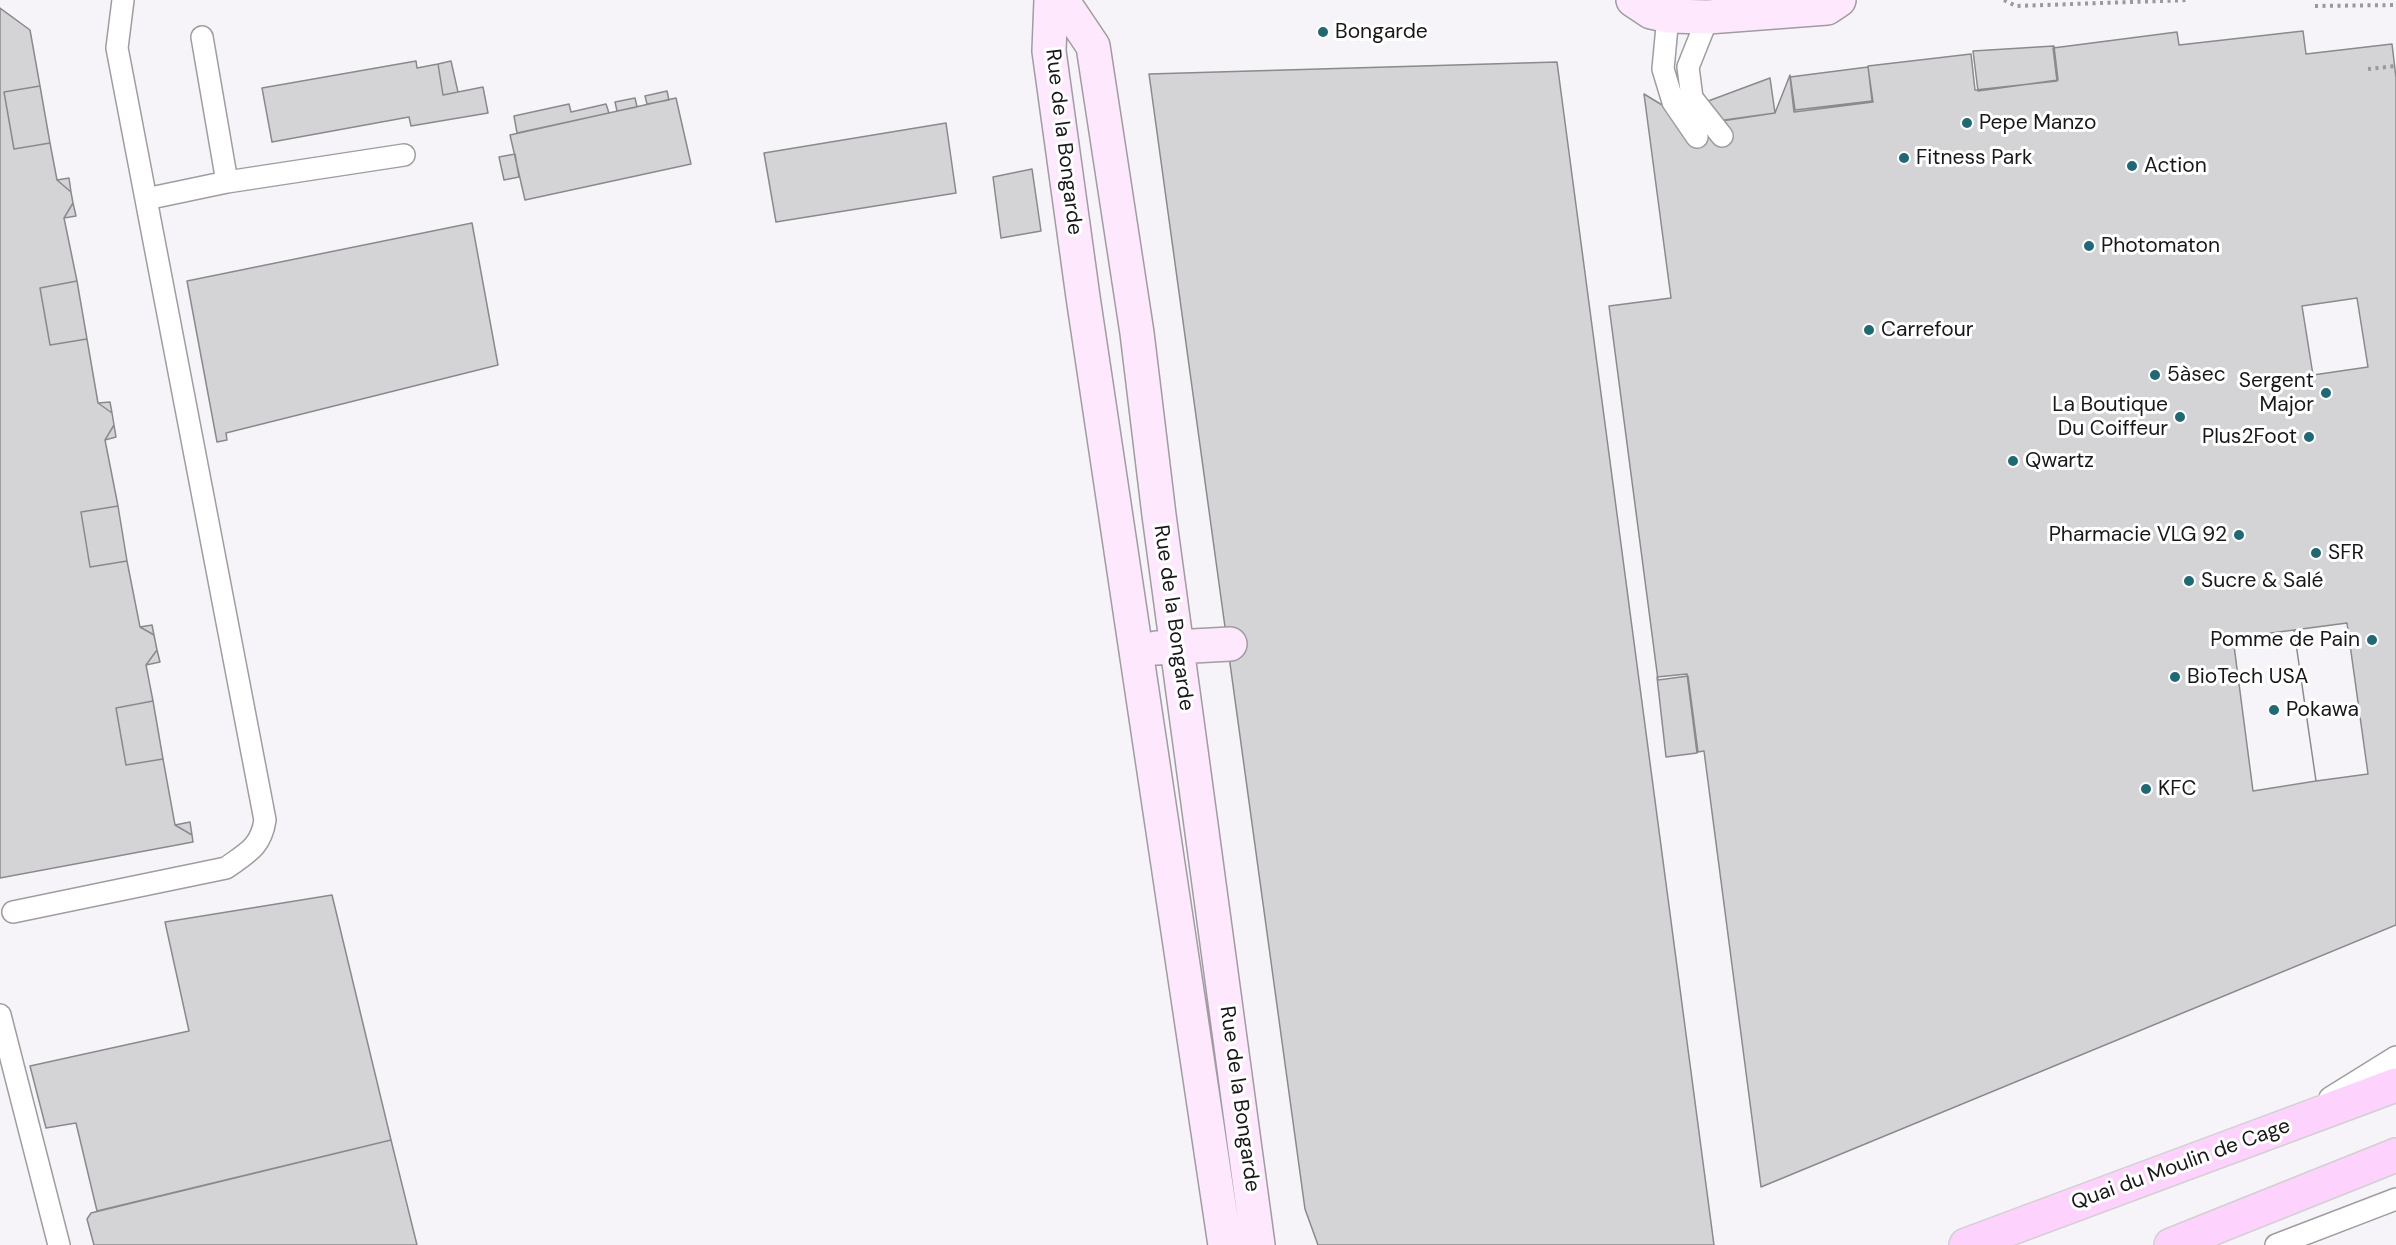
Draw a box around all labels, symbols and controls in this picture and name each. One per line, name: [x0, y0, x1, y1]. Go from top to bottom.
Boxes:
place label: Bongarde: [1335, 19, 1428, 45]
marker: Bongarde: [1316, 25, 1330, 39]
street label: Rue de la Bongarde: [1039, 48, 1087, 236]
place label: Pepe Manzo: [1979, 110, 2096, 136]
marker: Pepe Manzo: [1960, 116, 1974, 130]
place label: Fitness Park: [1916, 145, 2033, 171]
marker: Fitness Park: [1897, 151, 1911, 165]
place label: Action: [2144, 153, 2207, 179]
marker: Action: [2125, 159, 2139, 173]
place label: Photomaton: [2101, 233, 2220, 259]
marker: Photomaton: [2082, 239, 2096, 253]
place label: Carrefour: [1881, 317, 1974, 343]
marker: Carrefour: [1862, 323, 1876, 337]
place label: 5àsec: [2167, 362, 2226, 388]
marker: 5àsec: [2148, 368, 2162, 382]
place label: Sergent Major: [2239, 368, 2314, 418]
marker: Sergent Major: [2319, 386, 2333, 400]
place label: La Boutique Du Coiffeur: [2052, 392, 2168, 442]
marker: La Boutique Du Coiffeur: [2173, 410, 2187, 424]
place label: Plus2Foot: [2202, 424, 2297, 450]
marker: Plus2Foot: [2302, 430, 2316, 444]
place label: Qwartz: [2025, 448, 2094, 474]
marker: Qwartz: [2006, 454, 2020, 468]
place label: Pharmacie VLG 92: [2049, 522, 2227, 548]
street label: Rue de la Bongarde: [1147, 524, 1199, 712]
marker: Pharmacie VLG 92: [2232, 528, 2246, 542]
place label: SFR: [2328, 540, 2364, 566]
marker: SFR: [2309, 546, 2323, 560]
place label: Sucre & Salé: [2201, 568, 2323, 594]
marker: Sucre & Salé: [2182, 574, 2196, 588]
place label: Pomme de Pain: [2210, 627, 2360, 653]
marker: Pomme de Pain: [2365, 633, 2379, 647]
place label: BioTech USA: [2187, 664, 2309, 690]
marker: BioTech USA: [2168, 670, 2182, 684]
place label: Pokawa: [2286, 697, 2359, 723]
marker: Pokawa: [2267, 703, 2281, 717]
place label: KFC: [2158, 776, 2197, 802]
marker: KFC: [2139, 782, 2153, 796]
street label: Rue de la Bongarde: [1213, 1005, 1265, 1193]
street label: Quai du Moulin de Cage: [2068, 1114, 2294, 1216]

